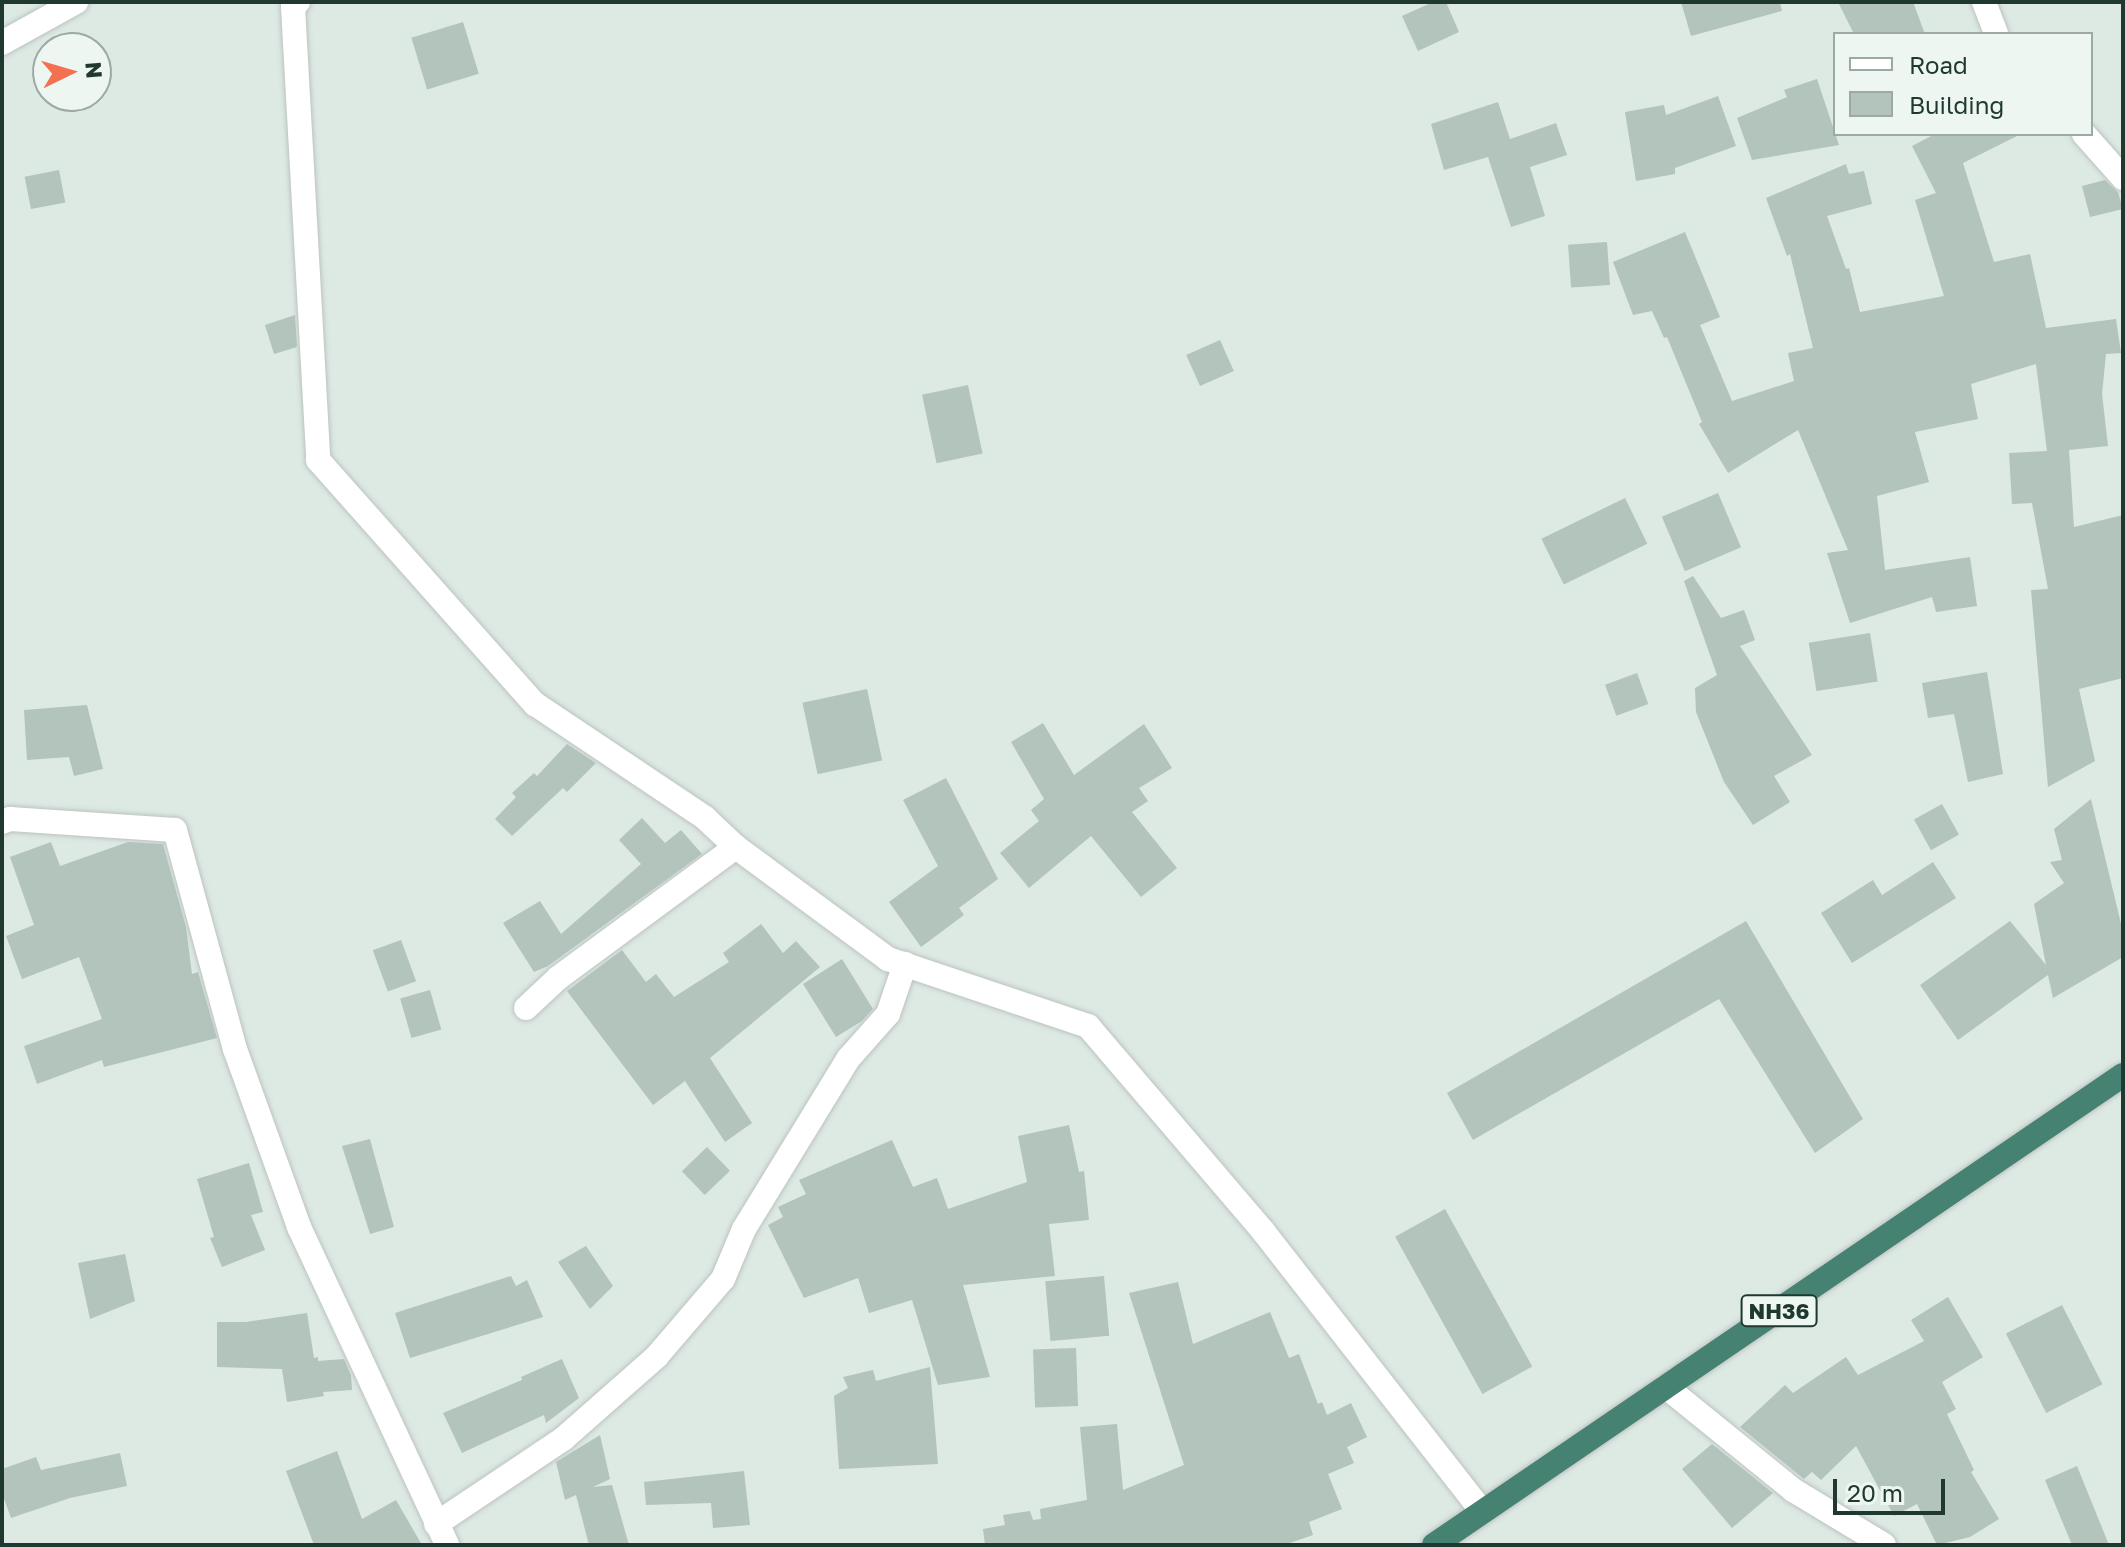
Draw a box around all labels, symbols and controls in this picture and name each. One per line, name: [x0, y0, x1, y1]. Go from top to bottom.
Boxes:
north arrow: [32, 32, 112, 112]
legend: [1833, 32, 2093, 136]
text: Road: [1909, 50, 1968, 79]
text: N: [80, 61, 109, 80]
text: Building: [1909, 90, 2004, 119]
road number: NH36: [1739, 1293, 1819, 1329]
scale bar: [1837, 1463, 1949, 1513]
text: 20 m: [1847, 1478, 1903, 1507]

